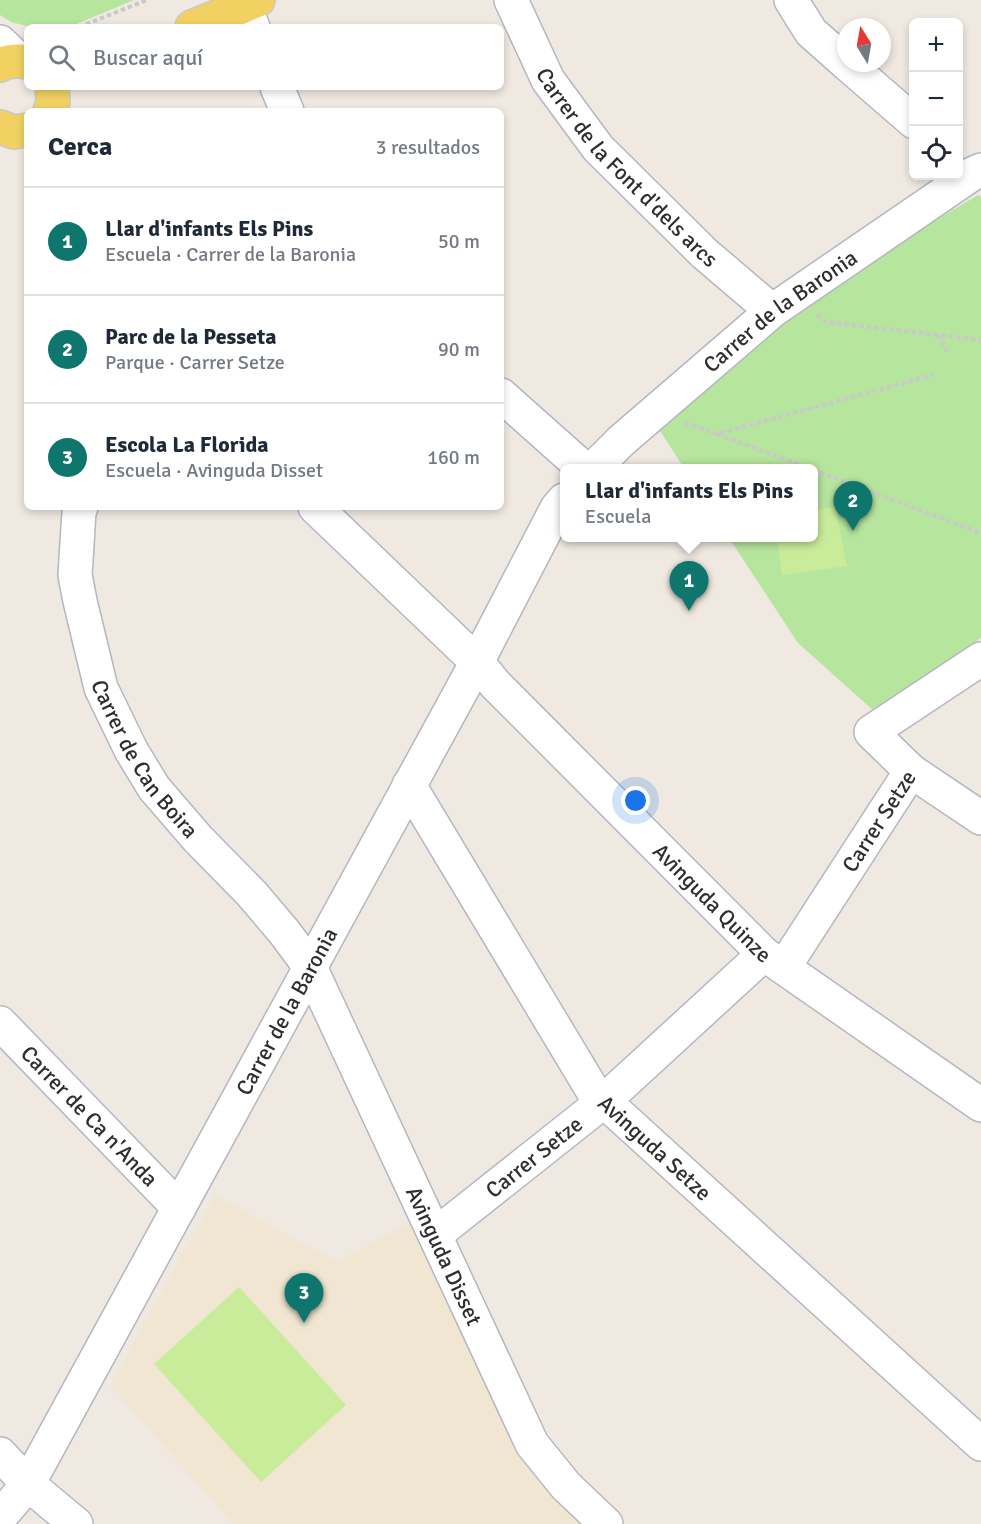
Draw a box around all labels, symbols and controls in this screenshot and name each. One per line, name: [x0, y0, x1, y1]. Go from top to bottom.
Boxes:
north arrow: [837, 18, 891, 72]
map controls: [909, 18, 963, 180]
button: +: [909, 18, 963, 72]
search box: [24, 24, 504, 90]
icon: search: [45, 41, 78, 74]
text: Buscar aquí: [93, 44, 203, 71]
street label: Carrer de la Font d'dels arcs: [531, 63, 723, 272]
button: −: [909, 72, 963, 126]
button: locate: [909, 126, 963, 180]
text: Cerca: [48, 131, 112, 163]
text: 3 resultados: [376, 135, 480, 160]
text: Llar d'infants Els Pins: [105, 215, 313, 242]
text: 1: [62, 229, 73, 254]
text: 50 m: [438, 229, 480, 254]
text: Escuela · Carrer de la Baronia: [105, 242, 356, 267]
street label: Carrer de la Baronia: [697, 243, 862, 378]
text: Parc de la Pesseta: [105, 323, 277, 350]
text: 2: [62, 337, 73, 362]
text: 90 m: [438, 337, 480, 362]
text: Parque · Carrer Setze: [105, 350, 285, 375]
text: Escola La Florida: [105, 431, 269, 458]
text: 3: [62, 445, 73, 470]
text: 160 m: [427, 445, 480, 470]
text: Escuela · Avinguda Disset: [105, 458, 323, 483]
popup: [560, 464, 818, 542]
text: Llar d'infants Els Pins: [585, 477, 793, 504]
pin: 2: [834, 482, 872, 531]
text: Escuela: [585, 504, 651, 529]
pin: 1: [670, 562, 708, 611]
street label: Carrer de Can Boira: [86, 677, 204, 843]
street label: Carrer Setze: [836, 765, 921, 877]
your location: [621, 786, 650, 815]
street label: Avinguda Quinze: [648, 837, 776, 968]
street label: Carrer de la Baronia: [230, 923, 343, 1100]
street label: Carrer de Ca n'Anda: [15, 1040, 164, 1192]
street label: Avinguda Setze: [593, 1089, 717, 1206]
street label: Carrer Setze: [480, 1110, 588, 1203]
street label: Avinguda Disset: [400, 1182, 488, 1330]
pin: 3: [284, 1274, 324, 1323]

